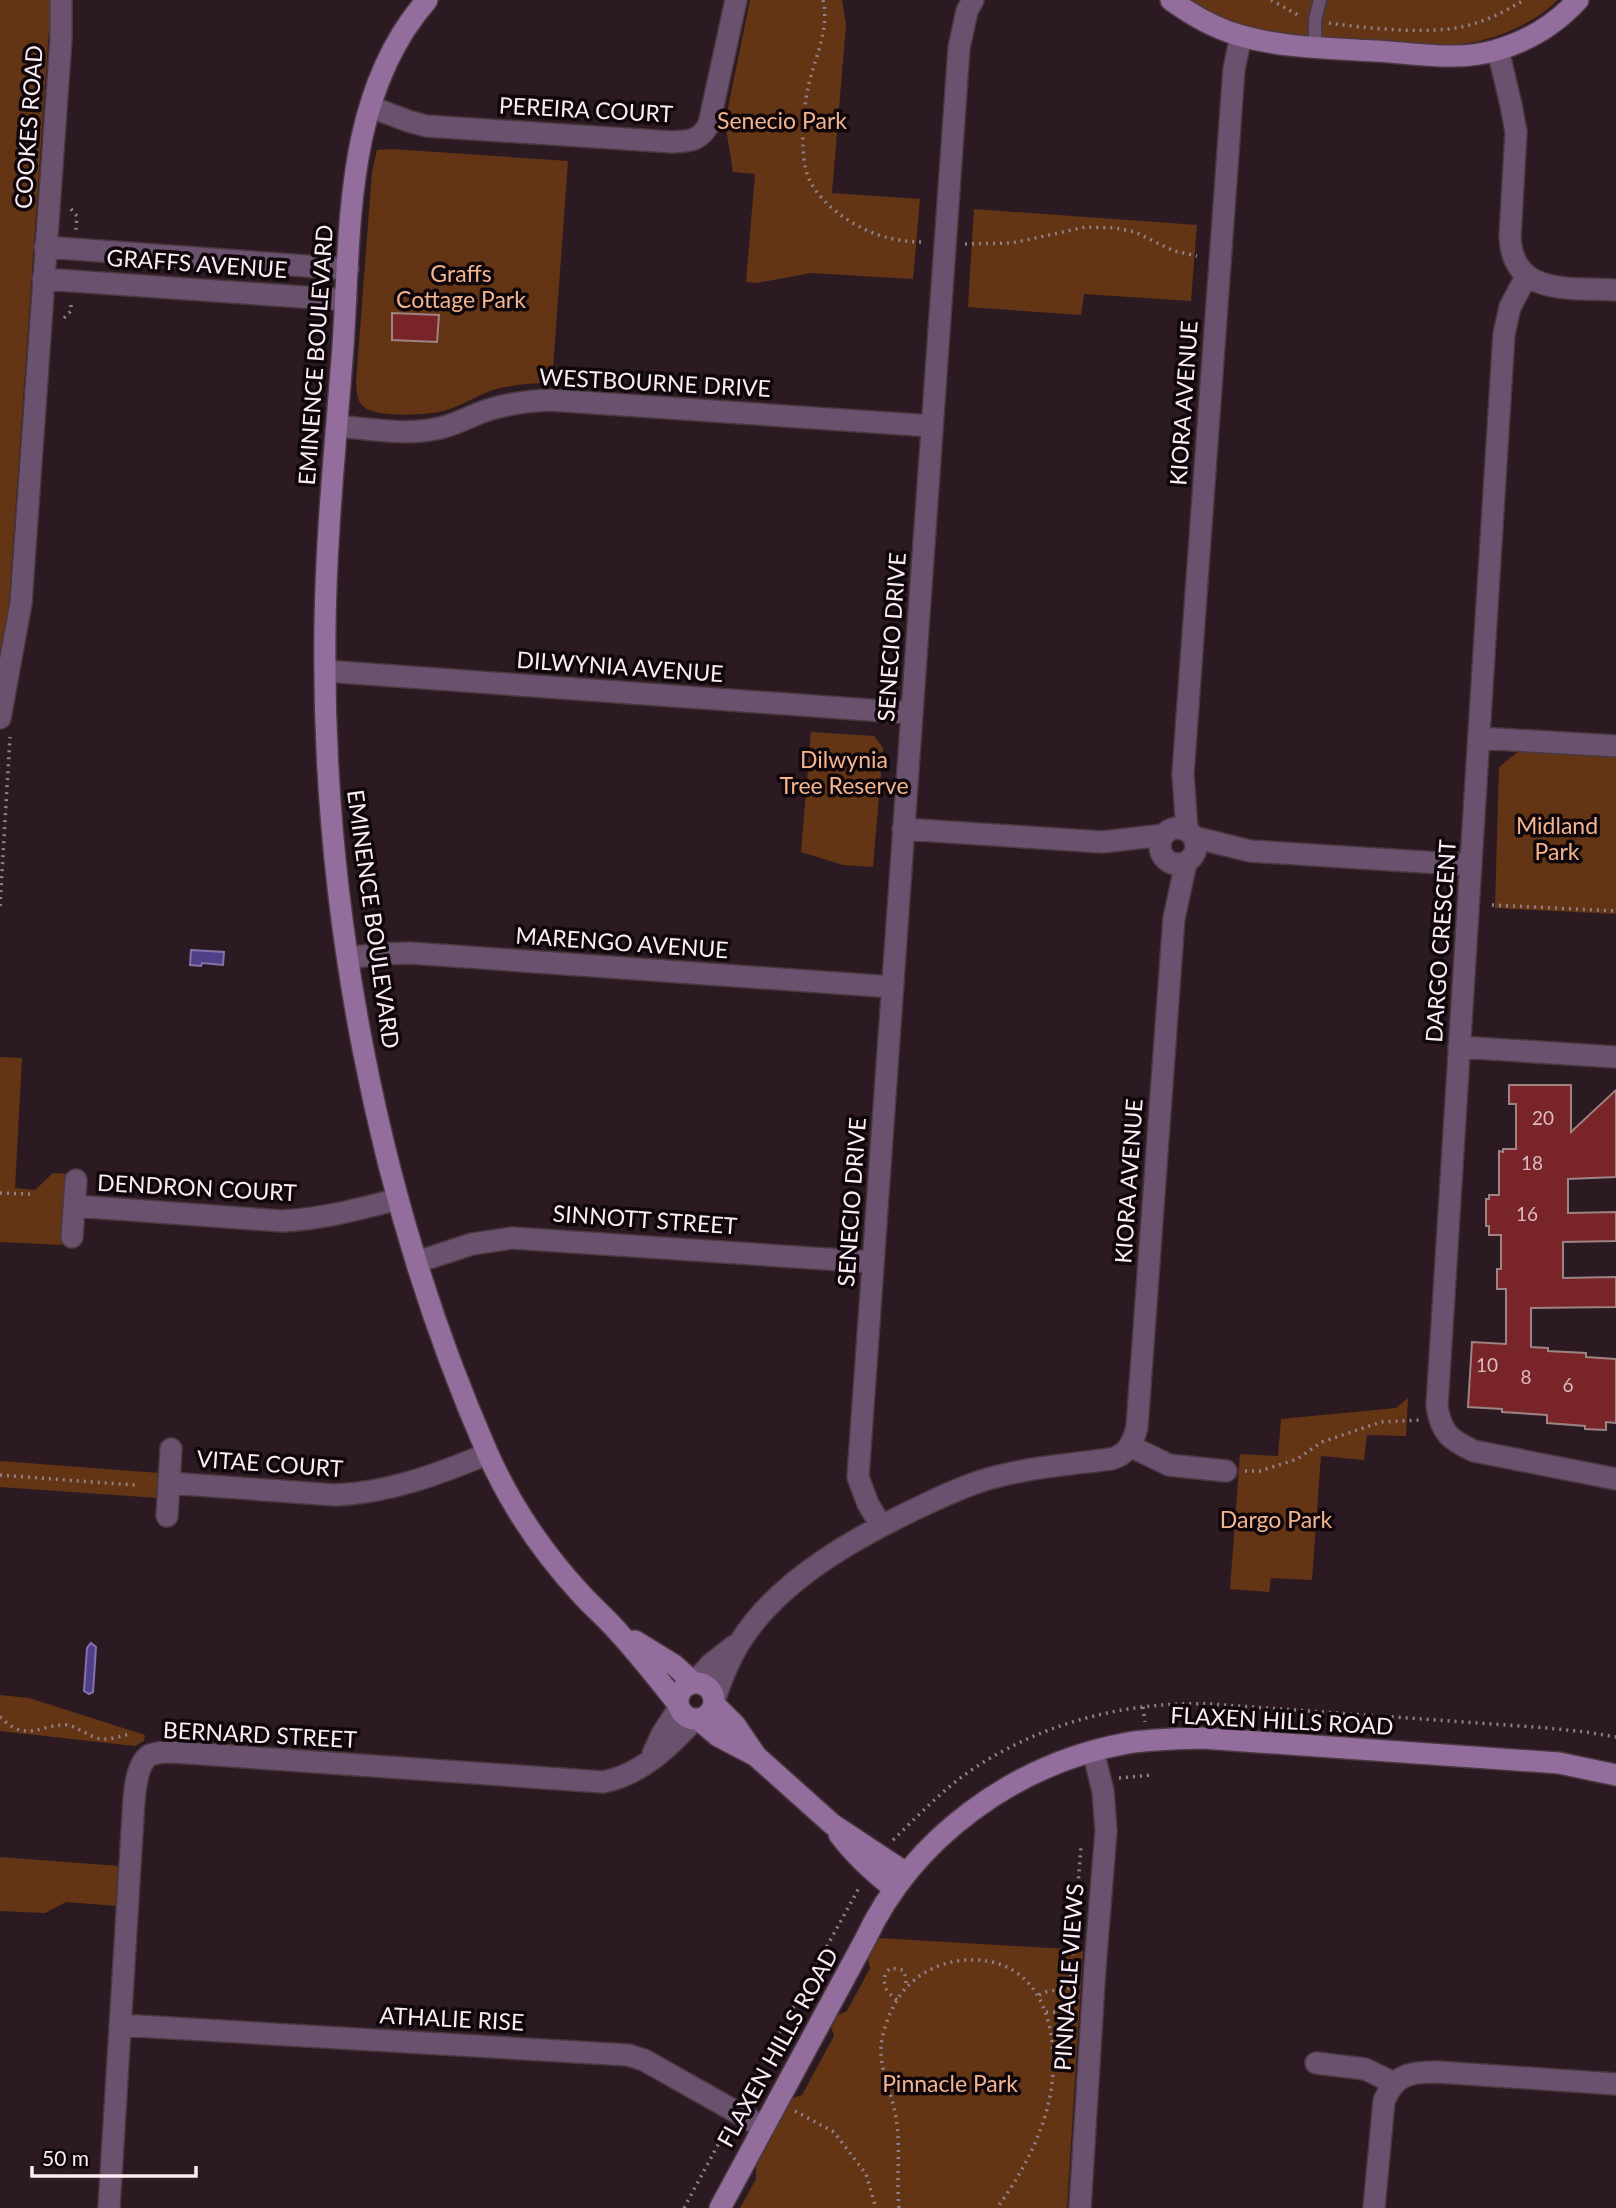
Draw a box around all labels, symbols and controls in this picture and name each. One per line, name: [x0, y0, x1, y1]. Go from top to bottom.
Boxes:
street label: COOKES ROAD: [8, 44, 48, 210]
street label: PEREIRA COURT: [498, 90, 674, 128]
park label: Senecio Park: [717, 106, 847, 134]
street label: EMINENCE BOULEVARD: [292, 224, 338, 486]
street label: GRAFFS AVENUE: [106, 243, 288, 283]
park label: Graffs Cottage Park: [396, 259, 526, 313]
street label: KIORA AVENUE: [1163, 320, 1203, 486]
street label: WESTBOURNE DRIVE: [539, 362, 771, 402]
street label: SENECIO DRIVE: [871, 551, 911, 723]
street label: DILWYNIA AVENUE: [516, 645, 724, 687]
park label: Dilwynia Tree Reserve: [779, 745, 909, 799]
street label: EMINENCE BOULEVARD: [342, 788, 406, 1050]
park label: Midland Park: [1516, 811, 1598, 865]
street label: DARGO CRESCENT: [1419, 838, 1461, 1043]
street label: MARENGO AVENUE: [515, 921, 729, 963]
street label: KIORA AVENUE: [1108, 1098, 1148, 1264]
house number: 20: [1532, 1106, 1554, 1129]
street label: SENECIO DRIVE: [831, 1116, 871, 1288]
house number: 18: [1521, 1151, 1543, 1174]
street label: DENDRON COURT: [97, 1168, 298, 1206]
street label: SINNOTT STREET: [552, 1199, 739, 1239]
house number: 16: [1516, 1202, 1538, 1225]
house number: 10: [1476, 1353, 1498, 1376]
house number: 8: [1520, 1365, 1532, 1388]
house number: 6: [1562, 1373, 1574, 1396]
street label: VITAE COURT: [196, 1444, 344, 1482]
park label: Dargo Park: [1220, 1505, 1332, 1533]
street label: FLAXEN HILLS ROAD: [1170, 1700, 1394, 1740]
street label: BERNARD STREET: [162, 1715, 358, 1753]
street label: PINNACLE VIEWS: [1047, 1883, 1089, 2071]
street label: FLAXEN HILLS ROAD: [711, 1943, 843, 2151]
street label: ATHALIE RISE: [379, 2000, 525, 2036]
park label: Pinnacle Park: [882, 2069, 1018, 2097]
scale bar: [32, 2134, 196, 2178]
text: 50 m: [42, 2145, 89, 2170]

